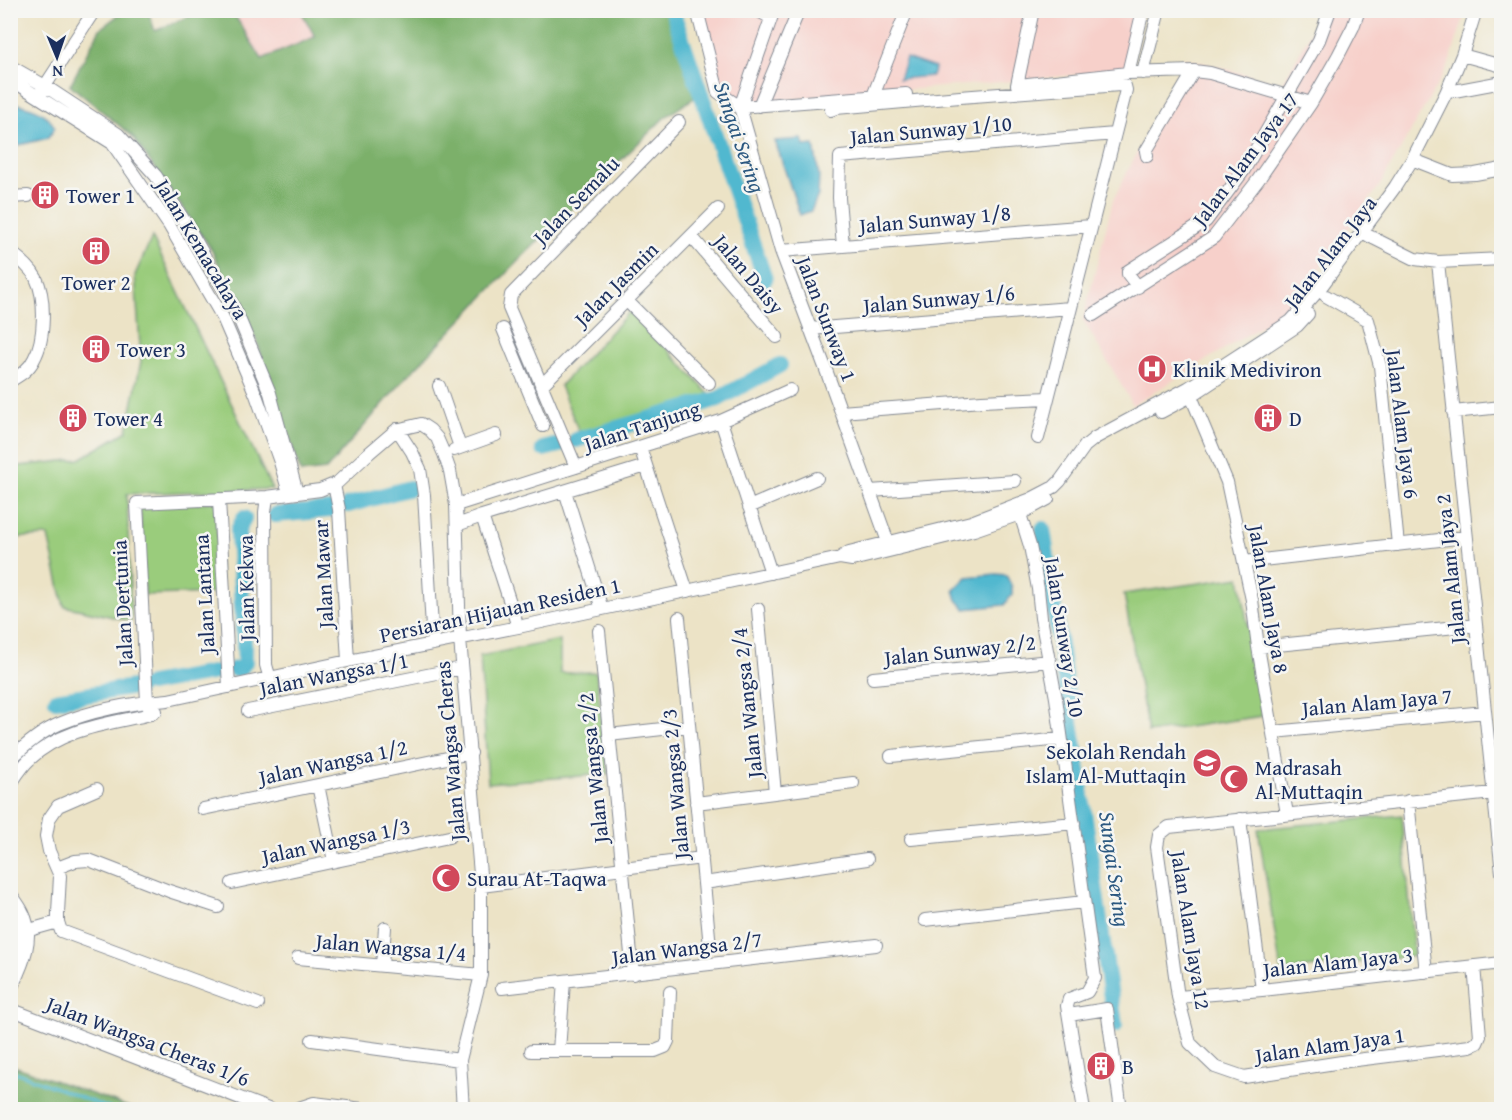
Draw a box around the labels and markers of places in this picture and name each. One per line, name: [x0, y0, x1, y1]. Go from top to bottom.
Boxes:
building icon: Tower 1: [29, 179, 61, 211]
place label: Tower 1: [66, 180, 135, 211]
building icon: Tower 2: [80, 235, 112, 267]
place label: Tower 2: [61, 267, 131, 298]
building icon: Tower 3: [80, 333, 112, 365]
place label: Tower 3: [117, 334, 186, 365]
hospital icon: Klinik Mediviron: [1136, 353, 1168, 385]
place label: Klinik Mediviron: [1173, 354, 1322, 385]
building icon: Tower 4: [57, 402, 89, 434]
building icon: D: [1252, 402, 1284, 434]
place label: Tower 4: [94, 403, 163, 434]
place label: D: [1289, 403, 1302, 434]
place label: Sekolah Rendah Islam Al-Muttaqin: [1026, 736, 1186, 791]
school or university icon: Sekolah Rendah Islam Al-Muttaqin: [1191, 747, 1223, 779]
place label: Madrasah Al-Muttaqin: [1255, 752, 1363, 807]
mosque icon: Madrasah Al-Muttaqin: [1218, 763, 1250, 795]
mosque icon: Surau At-Taqwa: [430, 862, 462, 894]
place label: Surau At-Taqwa: [467, 863, 607, 894]
building icon: B: [1085, 1050, 1117, 1082]
place label: B: [1122, 1051, 1134, 1082]

